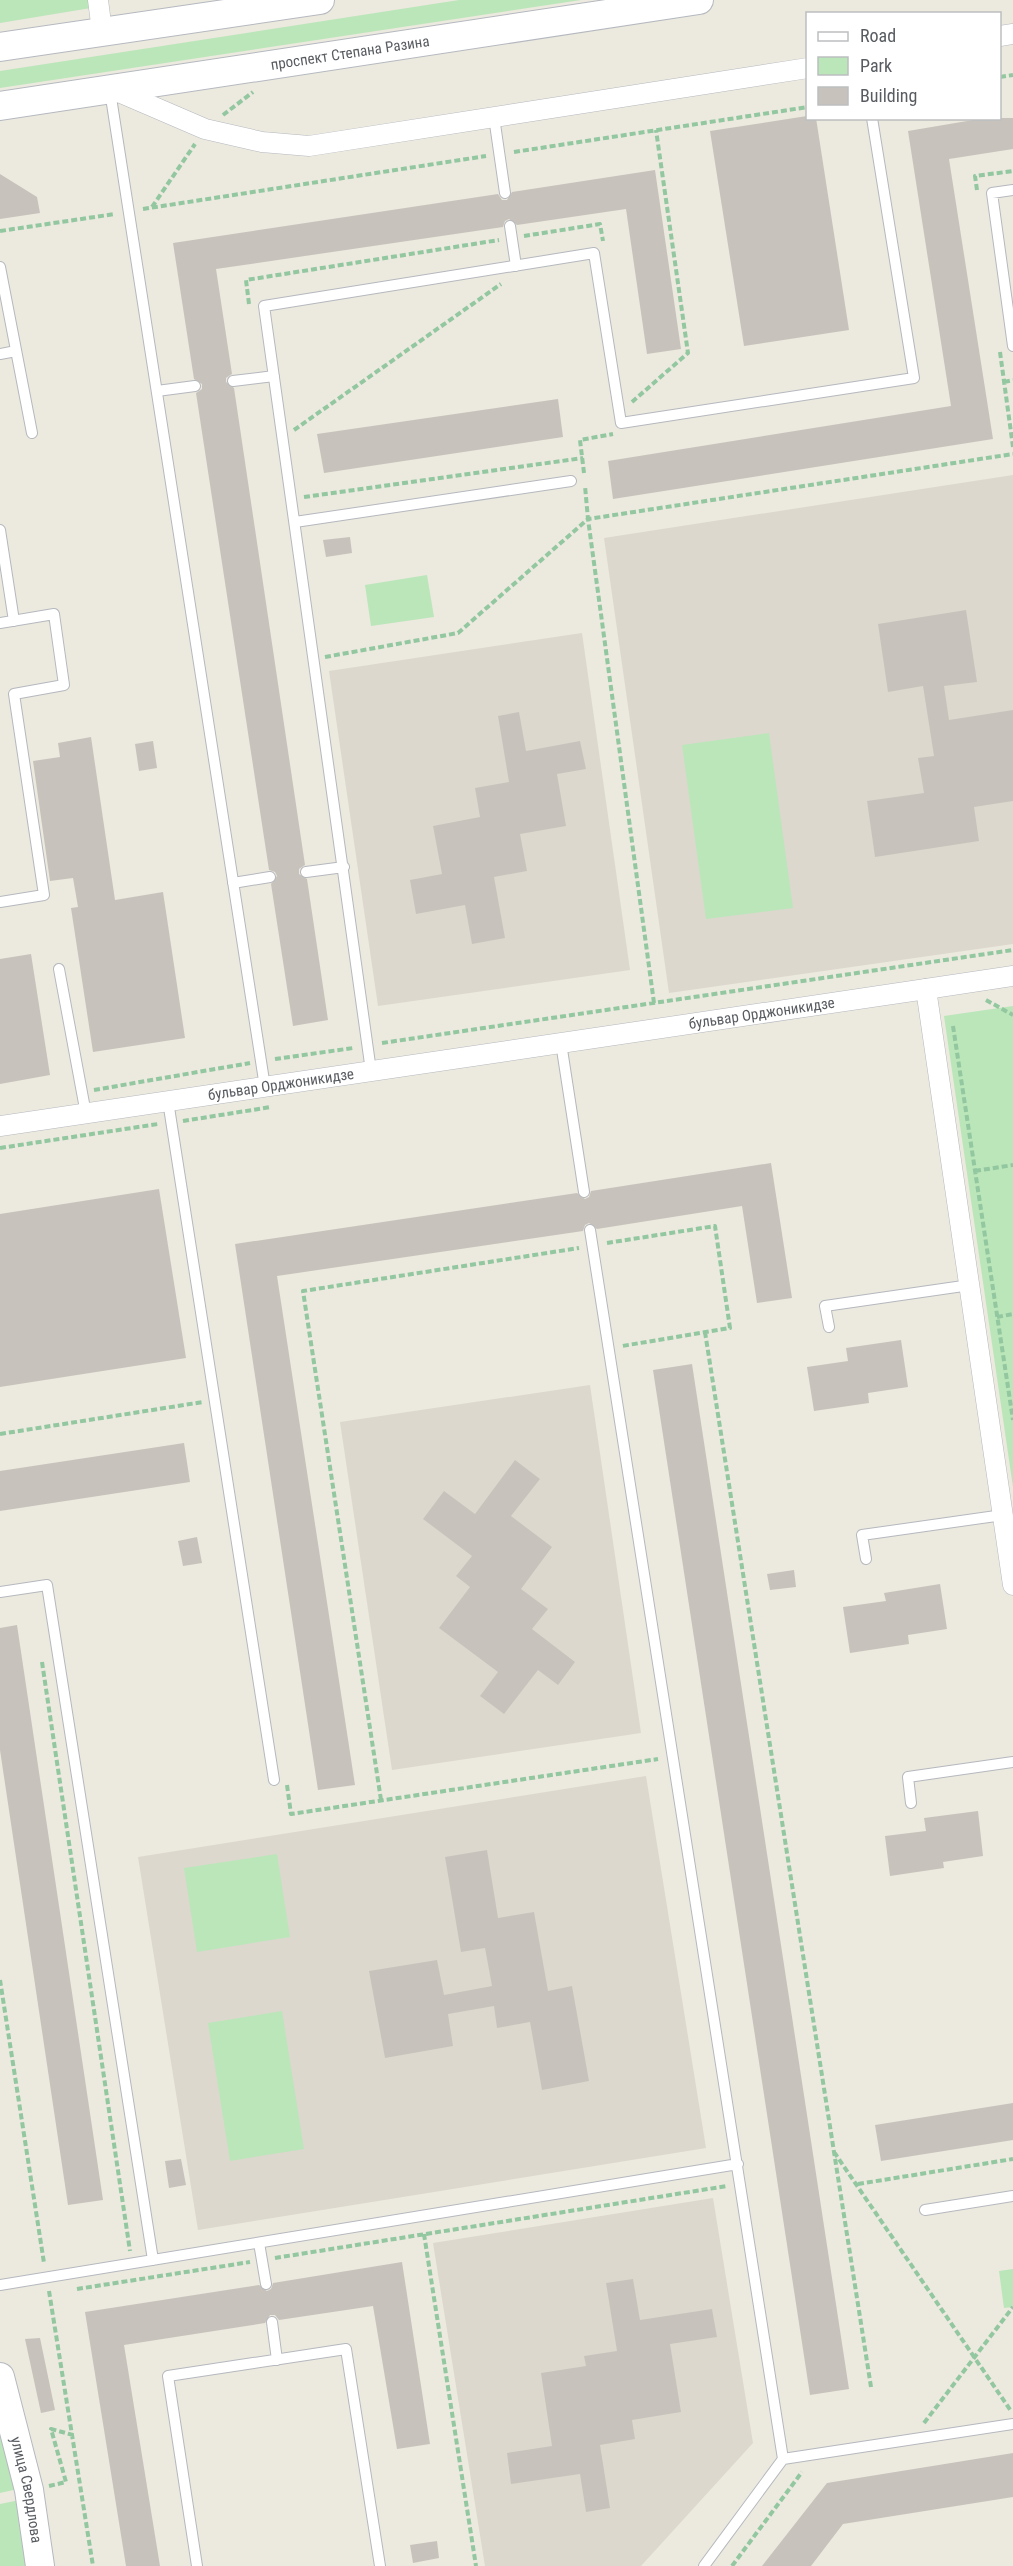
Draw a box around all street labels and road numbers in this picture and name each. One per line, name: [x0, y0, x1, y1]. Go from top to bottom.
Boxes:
street label: проспект Степана Разина: [269, 32, 431, 74]
street label: бульвар Орджоникидзе: [688, 994, 836, 1033]
street label: бульвар Орджоникидзе: [207, 1065, 355, 1104]
street label: улица Свердлова: [7, 2435, 46, 2544]

